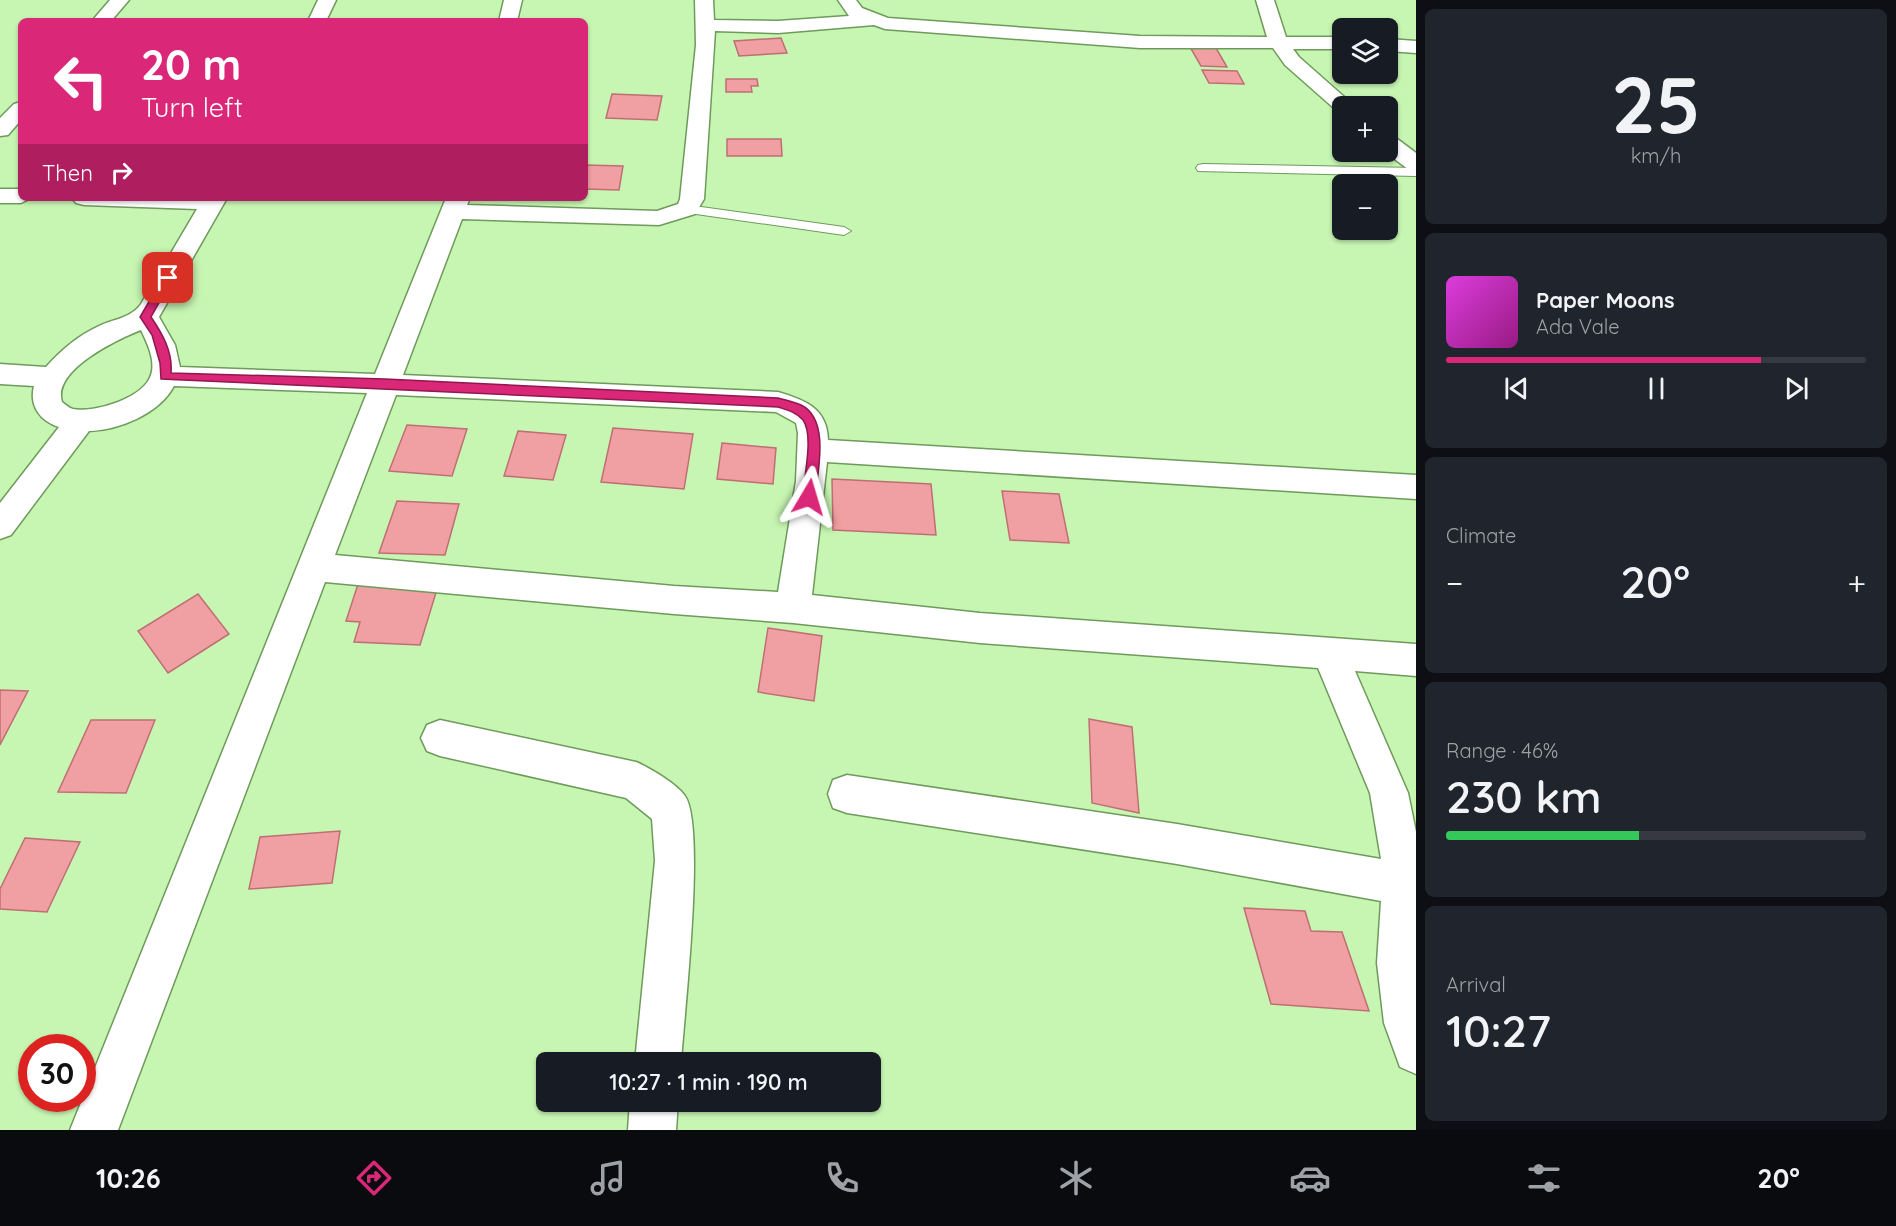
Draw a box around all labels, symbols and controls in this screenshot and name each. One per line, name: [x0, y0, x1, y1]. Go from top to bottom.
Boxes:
map controls: [1332, 18, 1398, 240]
button: layers: [1332, 18, 1398, 84]
text: 20 m: [141, 38, 241, 91]
icon: left: [42, 42, 120, 120]
text: 25: [1611, 55, 1701, 153]
text: Turn left: [141, 90, 243, 124]
button: +: [1332, 96, 1398, 162]
text: km/h: [1631, 143, 1681, 168]
icon: right: [105, 156, 138, 189]
text: Then: [42, 159, 93, 187]
button: −: [1332, 174, 1398, 240]
pin: [142, 252, 193, 303]
icon: arrive: [151, 261, 184, 294]
text: Paper Moons: [1536, 286, 1675, 314]
text: Ada Vale: [1536, 314, 1620, 339]
icon: previous: [1500, 372, 1533, 405]
icon: pause: [1640, 372, 1673, 405]
icon: next: [1780, 372, 1813, 405]
position arrow: [777, 465, 841, 529]
text: Climate: [1446, 523, 1516, 548]
text: 20°: [1621, 553, 1690, 609]
text: −: [1446, 562, 1463, 603]
text: +: [1847, 562, 1866, 603]
text: Range · 46%: [1446, 738, 1558, 763]
text: 230 km: [1446, 768, 1602, 824]
text: Arrival: [1446, 972, 1506, 997]
text: 10:27: [1446, 1002, 1551, 1058]
speed limit sign: 30: [18, 1034, 96, 1112]
text: 10:27 · 1 min · 190 m: [609, 1068, 808, 1096]
icon: directions: [353, 1157, 395, 1199]
icon: music: [587, 1157, 629, 1199]
icon: phone: [821, 1157, 863, 1199]
icon: climate: [1055, 1157, 1097, 1199]
icon: car: [1289, 1157, 1331, 1199]
icon: filters: [1523, 1157, 1565, 1199]
text: 10:26: [96, 1161, 161, 1195]
text: 20°: [1757, 1161, 1800, 1195]

